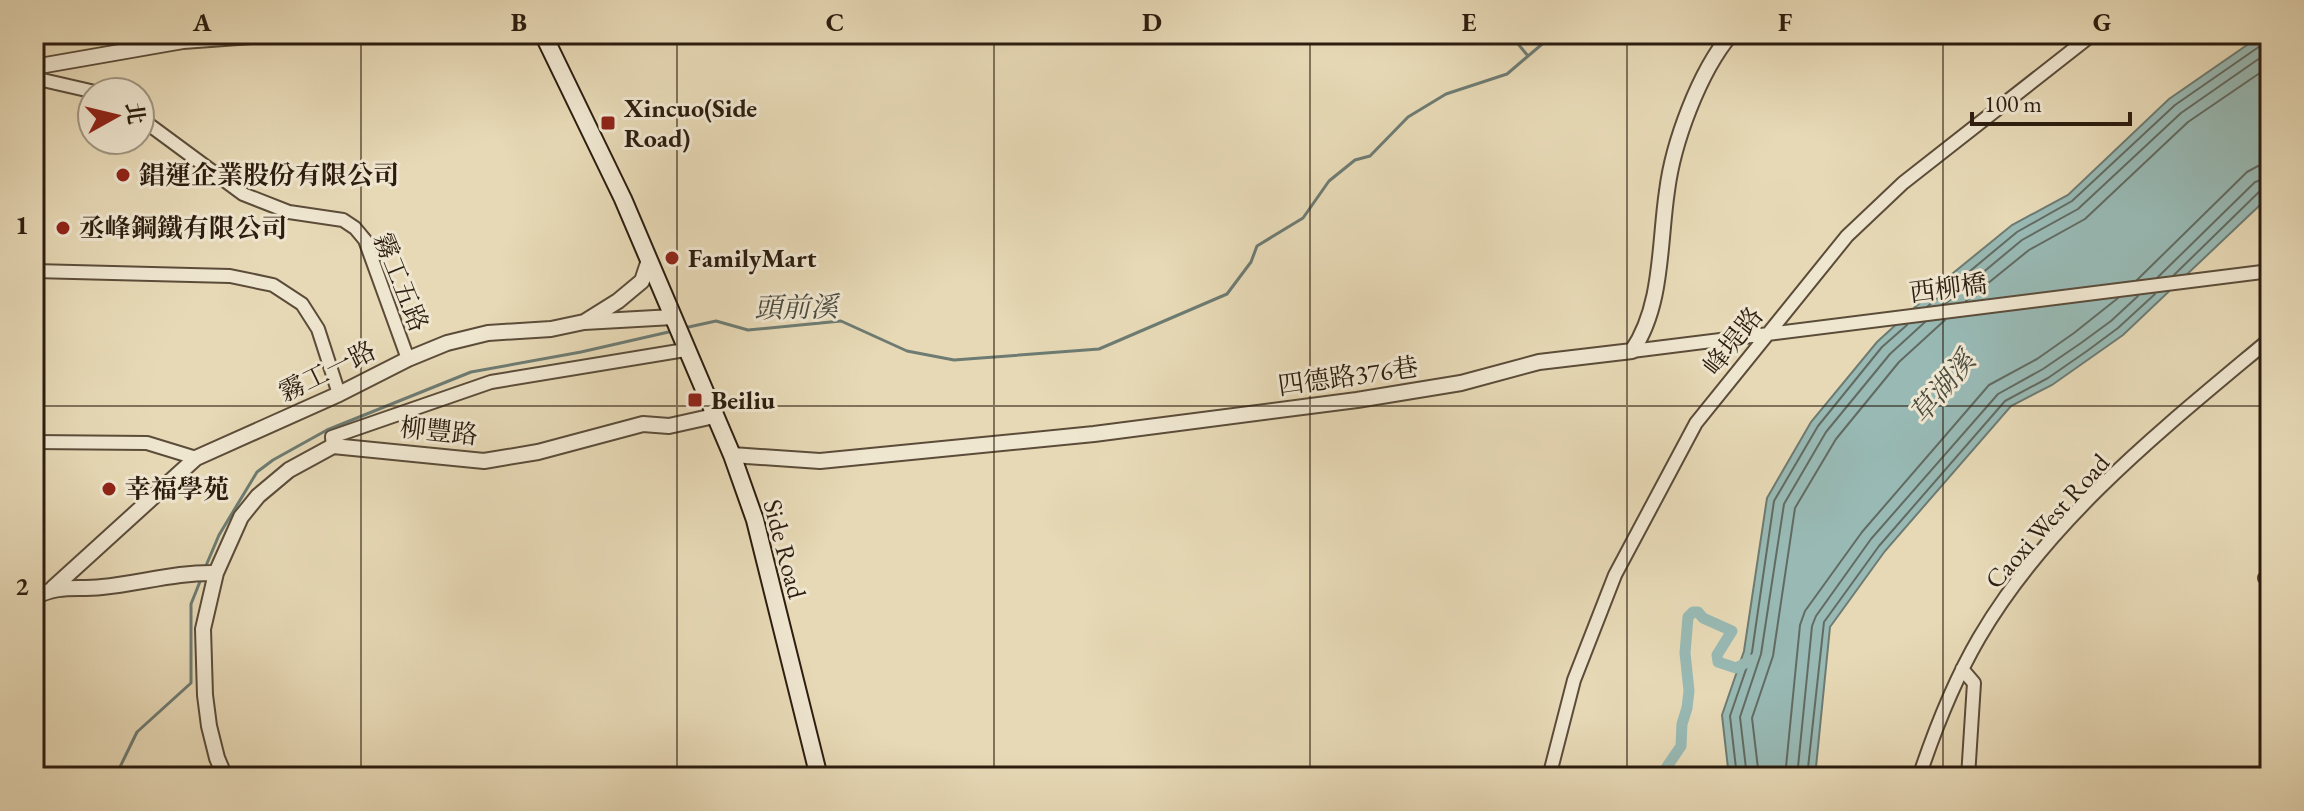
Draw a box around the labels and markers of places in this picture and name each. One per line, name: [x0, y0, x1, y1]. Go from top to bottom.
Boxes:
place label: Xincuo(Side Road): [623, 91, 757, 155]
marker: Xincuo(Side Road): [599, 114, 617, 132]
place label: 錩運企業股份有限公司: [139, 158, 399, 192]
marker: 錩運企業股份有限公司: [114, 166, 132, 184]
place label: 丞峰鋼鐵有限公司: [79, 211, 287, 245]
marker: 丞峰鋼鐵有限公司: [54, 219, 72, 237]
place label: FamilyMart: [688, 241, 817, 275]
marker: FamilyMart: [663, 249, 681, 267]
place label: Beiliu: [711, 383, 776, 417]
marker: Beiliu: [686, 391, 704, 409]
place label: 幸福學苑: [125, 472, 229, 506]
marker: 幸福學苑: [100, 480, 118, 498]

